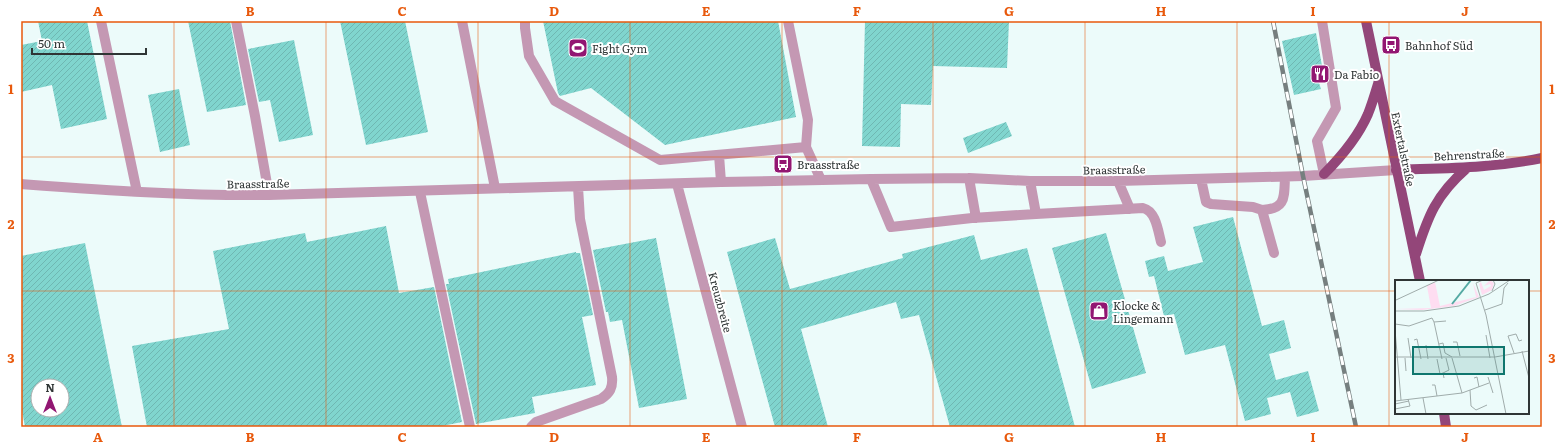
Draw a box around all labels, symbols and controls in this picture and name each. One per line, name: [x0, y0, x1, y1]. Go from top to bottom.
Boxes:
text: A: [93, 1, 103, 20]
text: B: [246, 1, 255, 20]
text: C: [397, 1, 407, 20]
text: D: [549, 1, 559, 20]
text: E: [702, 1, 711, 20]
text: F: [853, 1, 861, 20]
text: G: [1004, 1, 1014, 20]
text: H: [1156, 1, 1167, 20]
text: I: [1310, 1, 1316, 20]
text: J: [1461, 1, 1469, 20]
scale bar: [32, 30, 146, 56]
text: 50 m: [38, 34, 65, 52]
bus stop icon: Bahnhof Süd: [1380, 34, 1402, 56]
sports icon: Fight Gym: [567, 37, 589, 59]
place label: Bahnhof Süd: [1405, 37, 1473, 53]
place label: Fight Gym: [592, 40, 647, 56]
restaurant icon: Da Fabio: [1309, 63, 1331, 85]
place label: Da Fabio: [1334, 66, 1379, 82]
text: 1: [8, 79, 14, 98]
text: 1: [1549, 79, 1555, 98]
street label: Extertalstraße: [1388, 110, 1420, 188]
street label: Behrenstraße: [1433, 144, 1505, 164]
bus stop icon: Braasstraße: [772, 153, 794, 175]
place label: Braasstraße: [797, 156, 860, 172]
street label: Braasstraße: [1083, 160, 1146, 178]
street label: Braasstraße: [227, 174, 290, 192]
text: 2: [8, 214, 15, 233]
text: 2: [1549, 214, 1556, 233]
street label: Kreuzbreite: [705, 270, 737, 334]
inset map: [1395, 280, 1529, 414]
place label: Klocke & Lingemann: [1113, 297, 1173, 326]
shop icon: Klocke & Lingemann: [1088, 300, 1110, 322]
text: 3: [7, 348, 15, 367]
text: 3: [1548, 348, 1556, 367]
north arrow: [30, 378, 70, 418]
text: N: [45, 379, 55, 395]
text: A: [93, 427, 103, 446]
text: B: [246, 427, 255, 446]
text: C: [397, 427, 407, 446]
text: D: [549, 427, 559, 446]
text: E: [702, 427, 711, 446]
text: F: [853, 427, 861, 446]
text: G: [1004, 427, 1014, 446]
text: H: [1156, 427, 1167, 446]
text: I: [1310, 427, 1316, 446]
text: J: [1461, 427, 1469, 446]

